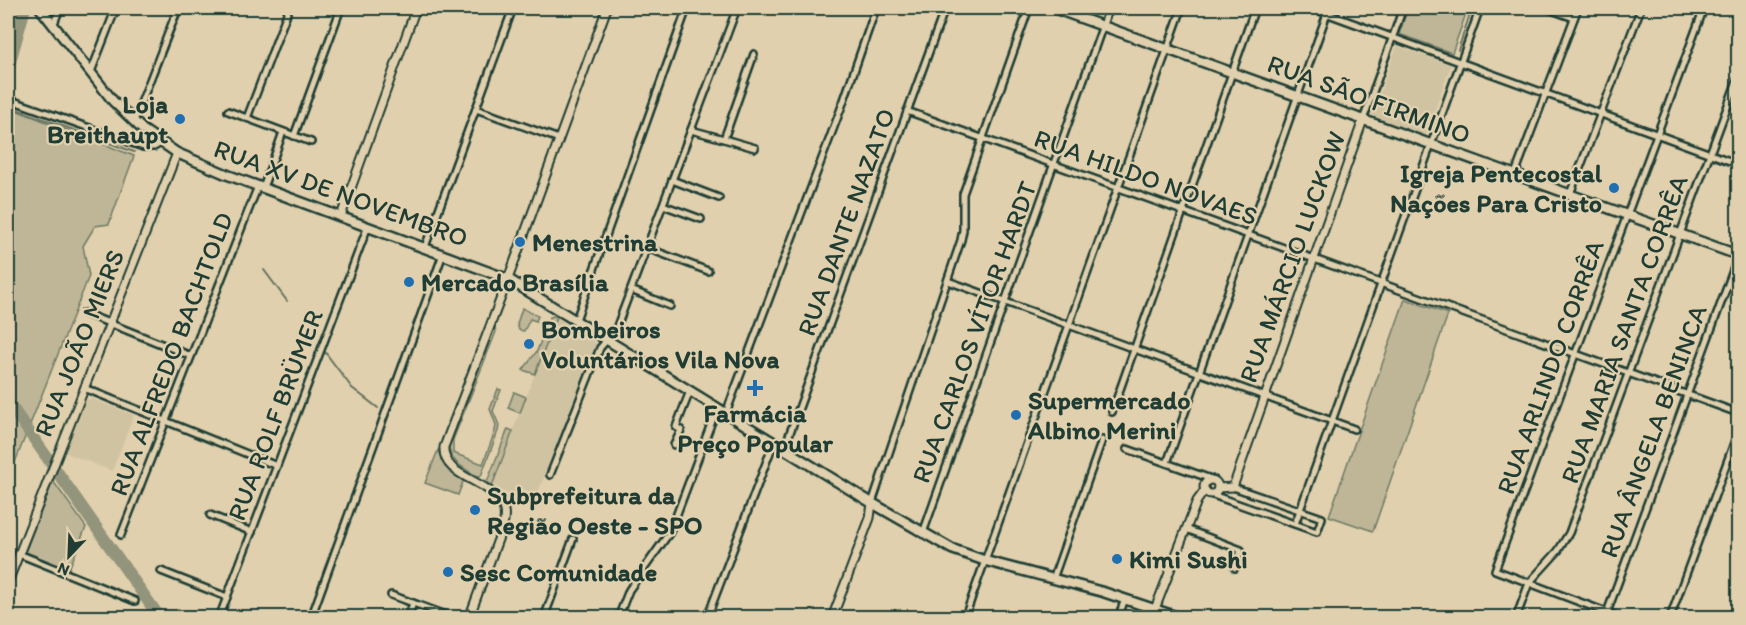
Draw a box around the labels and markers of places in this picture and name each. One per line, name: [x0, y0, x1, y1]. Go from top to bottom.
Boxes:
place label: Loja Breithaupt: [47, 88, 168, 150]
marker: Loja Breithaupt: [173, 112, 187, 126]
place label: Igreja Pentecostal Nações Para Cristo: [1390, 157, 1603, 219]
marker: Igreja Pentecostal Nações Para Cristo: [1607, 181, 1621, 195]
place label: Menestrina: [532, 226, 658, 258]
marker: Menestrina: [513, 235, 527, 249]
place label: Mercado Brasília: [421, 266, 609, 298]
marker: Mercado Brasília: [402, 275, 416, 289]
place label: Bombeiros Voluntários Vila Nova: [541, 313, 780, 375]
marker: Bombeiros Voluntários Vila Nova: [522, 337, 536, 351]
marker: Farmácia Preço Popular: [748, 381, 762, 395]
place label: Supermercado Albino Merini: [1027, 384, 1190, 446]
place label: Farmácia Preço Popular: [677, 397, 833, 459]
marker: Supermercado Albino Merini: [1009, 408, 1023, 422]
place label: Subprefeitura da Região Oeste - SPO: [487, 479, 703, 541]
marker: Subprefeitura da Região Oeste - SPO: [468, 503, 482, 517]
place label: Kimi Sushi: [1129, 543, 1248, 575]
marker: Kimi Sushi: [1110, 552, 1124, 566]
place label: Sesc Comunidade: [460, 556, 657, 588]
marker: Sesc Comunidade: [441, 565, 455, 579]

